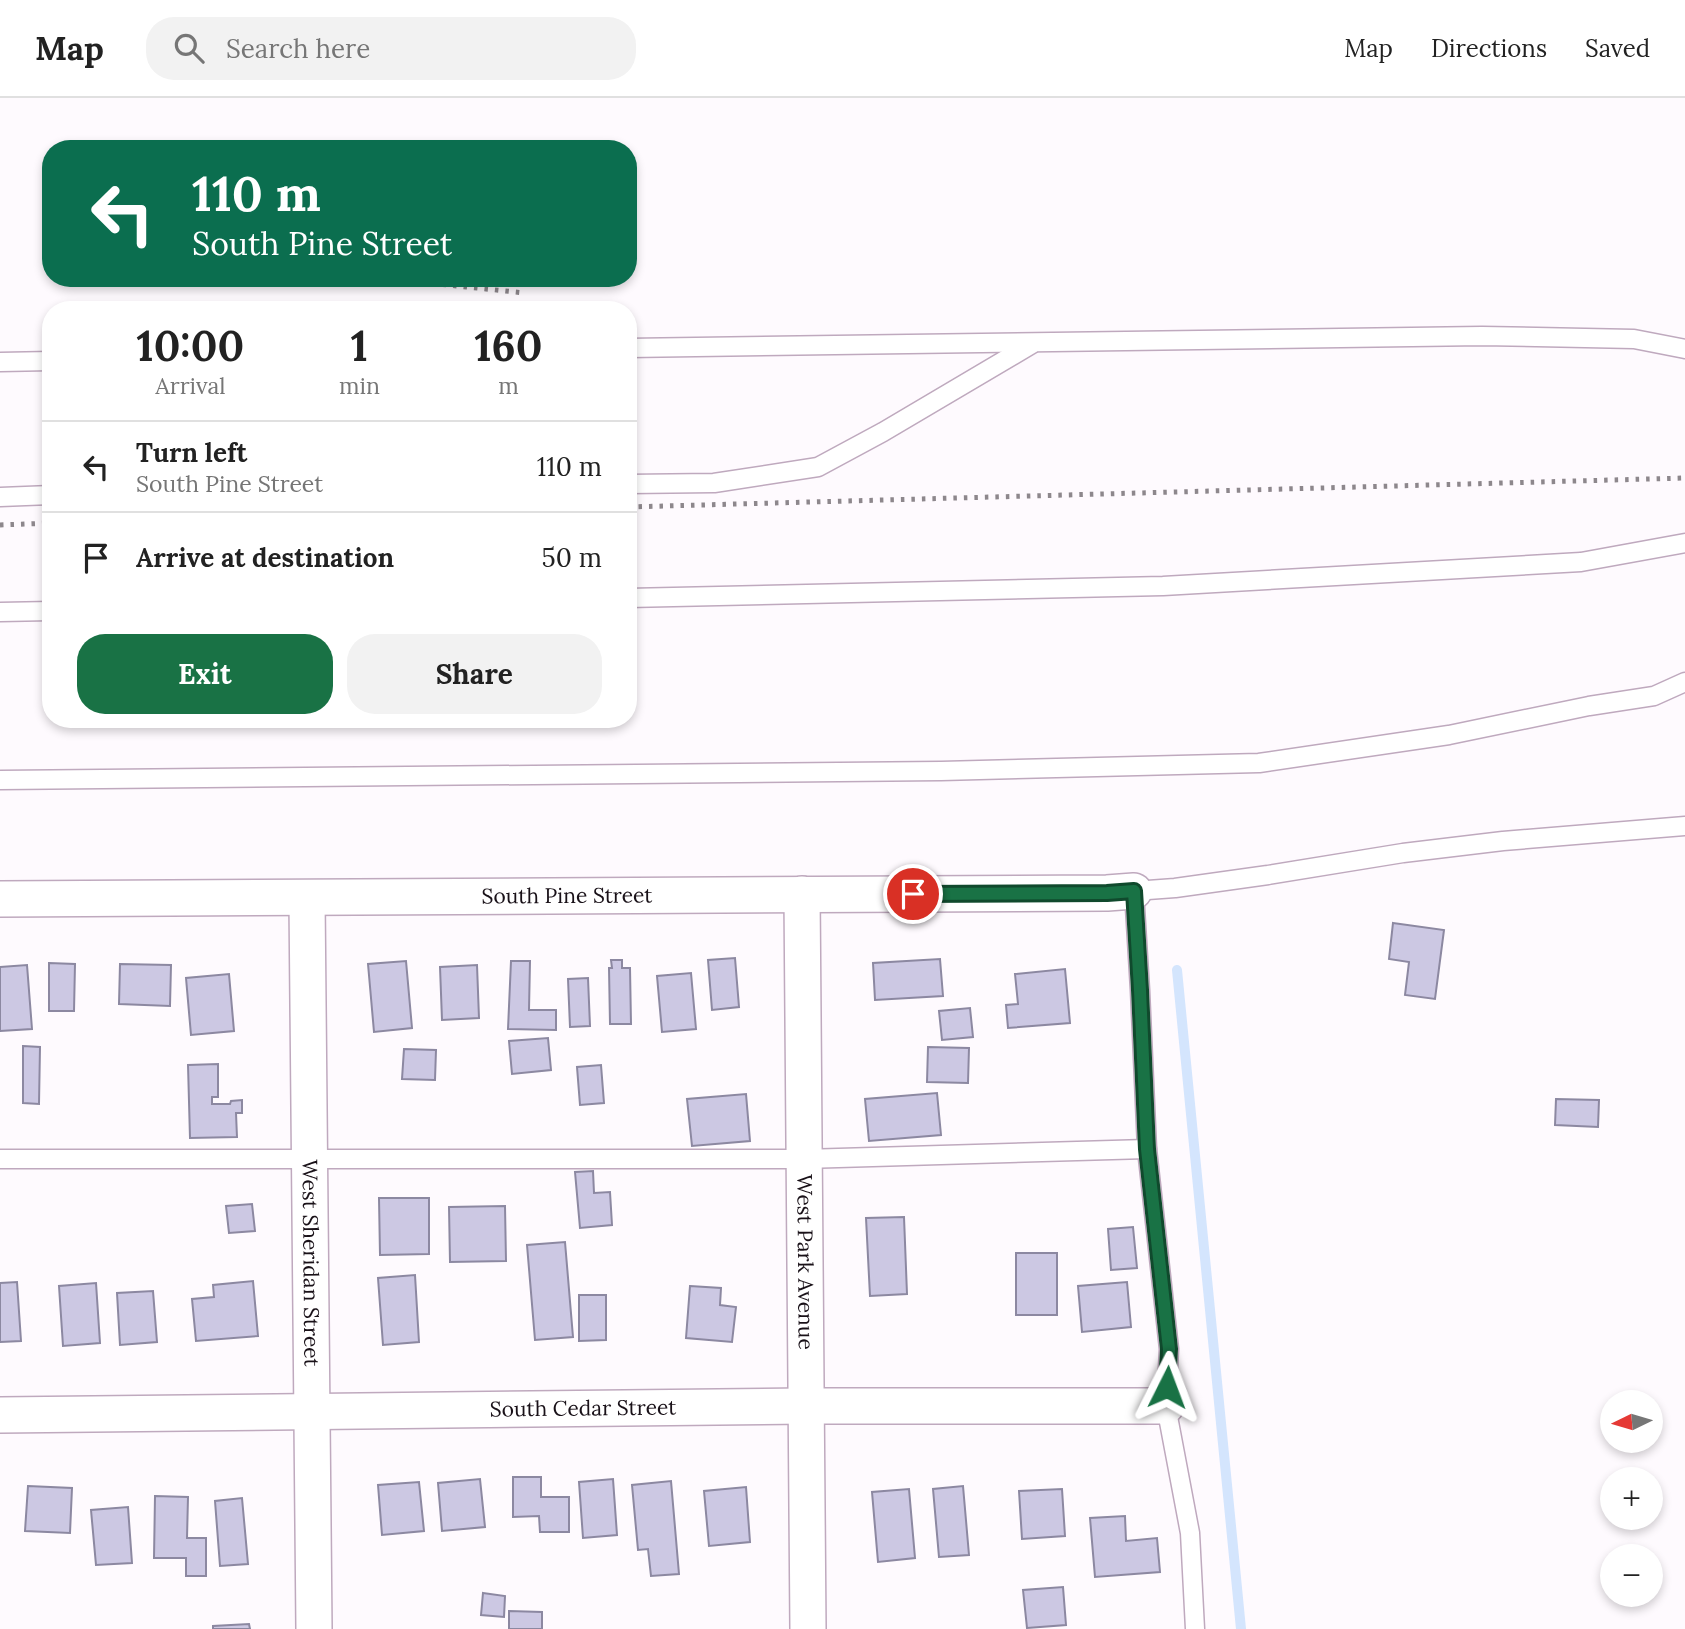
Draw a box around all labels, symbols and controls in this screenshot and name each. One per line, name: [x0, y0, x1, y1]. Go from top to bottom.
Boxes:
search box: [146, 17, 636, 80]
text: Map: [35, 27, 104, 69]
icon: search: [170, 29, 208, 67]
text: Search here: [226, 32, 370, 65]
text: Map: [1344, 33, 1393, 64]
text: Directions: [1431, 33, 1547, 64]
text: Saved: [1585, 33, 1650, 64]
text: 110 m: [192, 162, 321, 224]
icon: left: [77, 168, 168, 259]
text: South Pine Street: [192, 223, 452, 264]
text: 10:00: [137, 319, 244, 373]
text: 1: [351, 319, 368, 373]
text: 160: [474, 319, 542, 373]
text: Arrival: [155, 371, 226, 400]
text: min: [339, 371, 380, 400]
text: m: [498, 371, 519, 400]
text: Turn left: [136, 436, 247, 469]
icon: left: [77, 448, 115, 486]
text: 110 m: [537, 450, 602, 483]
text: South Pine Street: [136, 469, 323, 498]
icon: arrive: [77, 539, 115, 577]
text: Arrive at destination: [136, 541, 394, 574]
text: 50 m: [542, 541, 602, 574]
button: Exit: [77, 634, 333, 714]
button: Share: [347, 634, 602, 714]
pin: [883, 864, 943, 924]
icon: arrive: [894, 875, 932, 913]
street label: South Pine Street: [481, 881, 653, 909]
street label: West Sheridan Street: [296, 1159, 325, 1367]
street label: West Park Avenue: [791, 1174, 820, 1350]
position arrow: [1130, 1350, 1204, 1424]
north arrow: [1600, 1390, 1662, 1452]
map controls: [1600, 1390, 1663, 1607]
street label: South Cedar Street: [490, 1393, 677, 1423]
button: +: [1600, 1467, 1663, 1530]
button: −: [1600, 1544, 1663, 1607]

